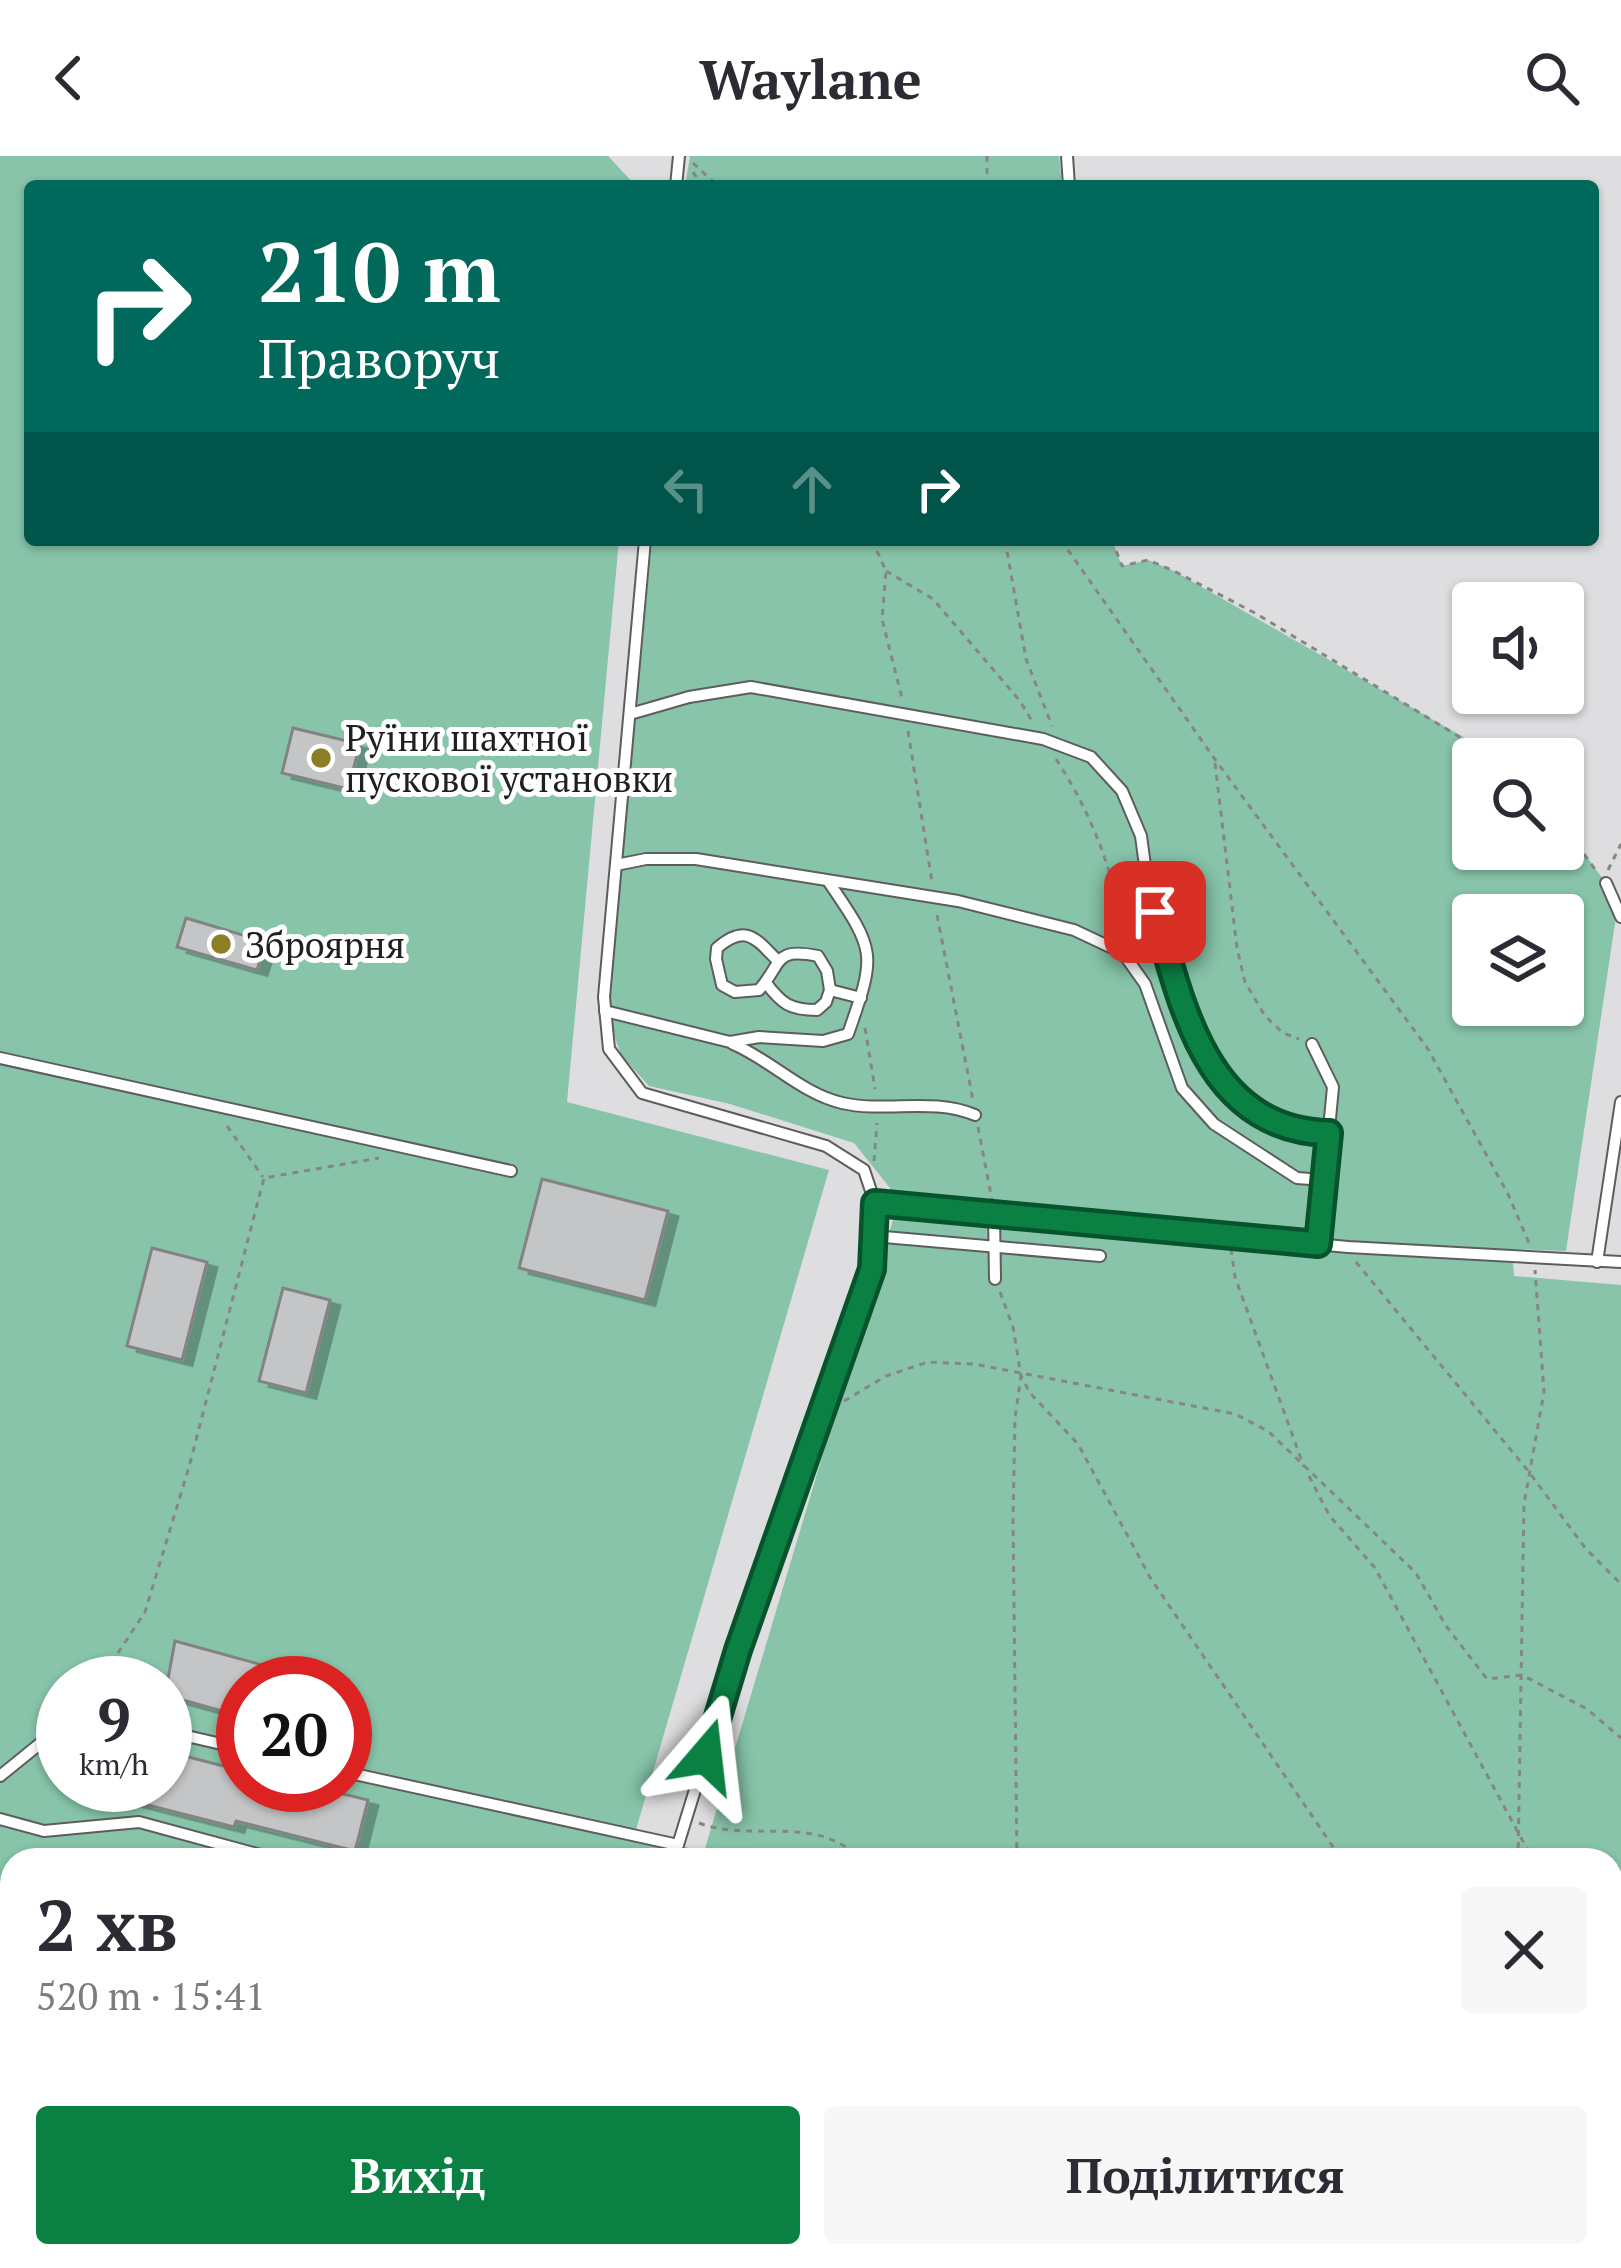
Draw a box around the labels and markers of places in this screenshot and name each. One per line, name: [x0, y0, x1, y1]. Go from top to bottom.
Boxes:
place label: Руїни шахтної пускової установки: [345, 714, 673, 802]
marker: Руїни шахтної пускової установки: [308, 745, 334, 771]
pin: [1104, 861, 1206, 963]
place label: Зброярня: [245, 921, 405, 968]
marker: Зброярня: [208, 931, 234, 957]

